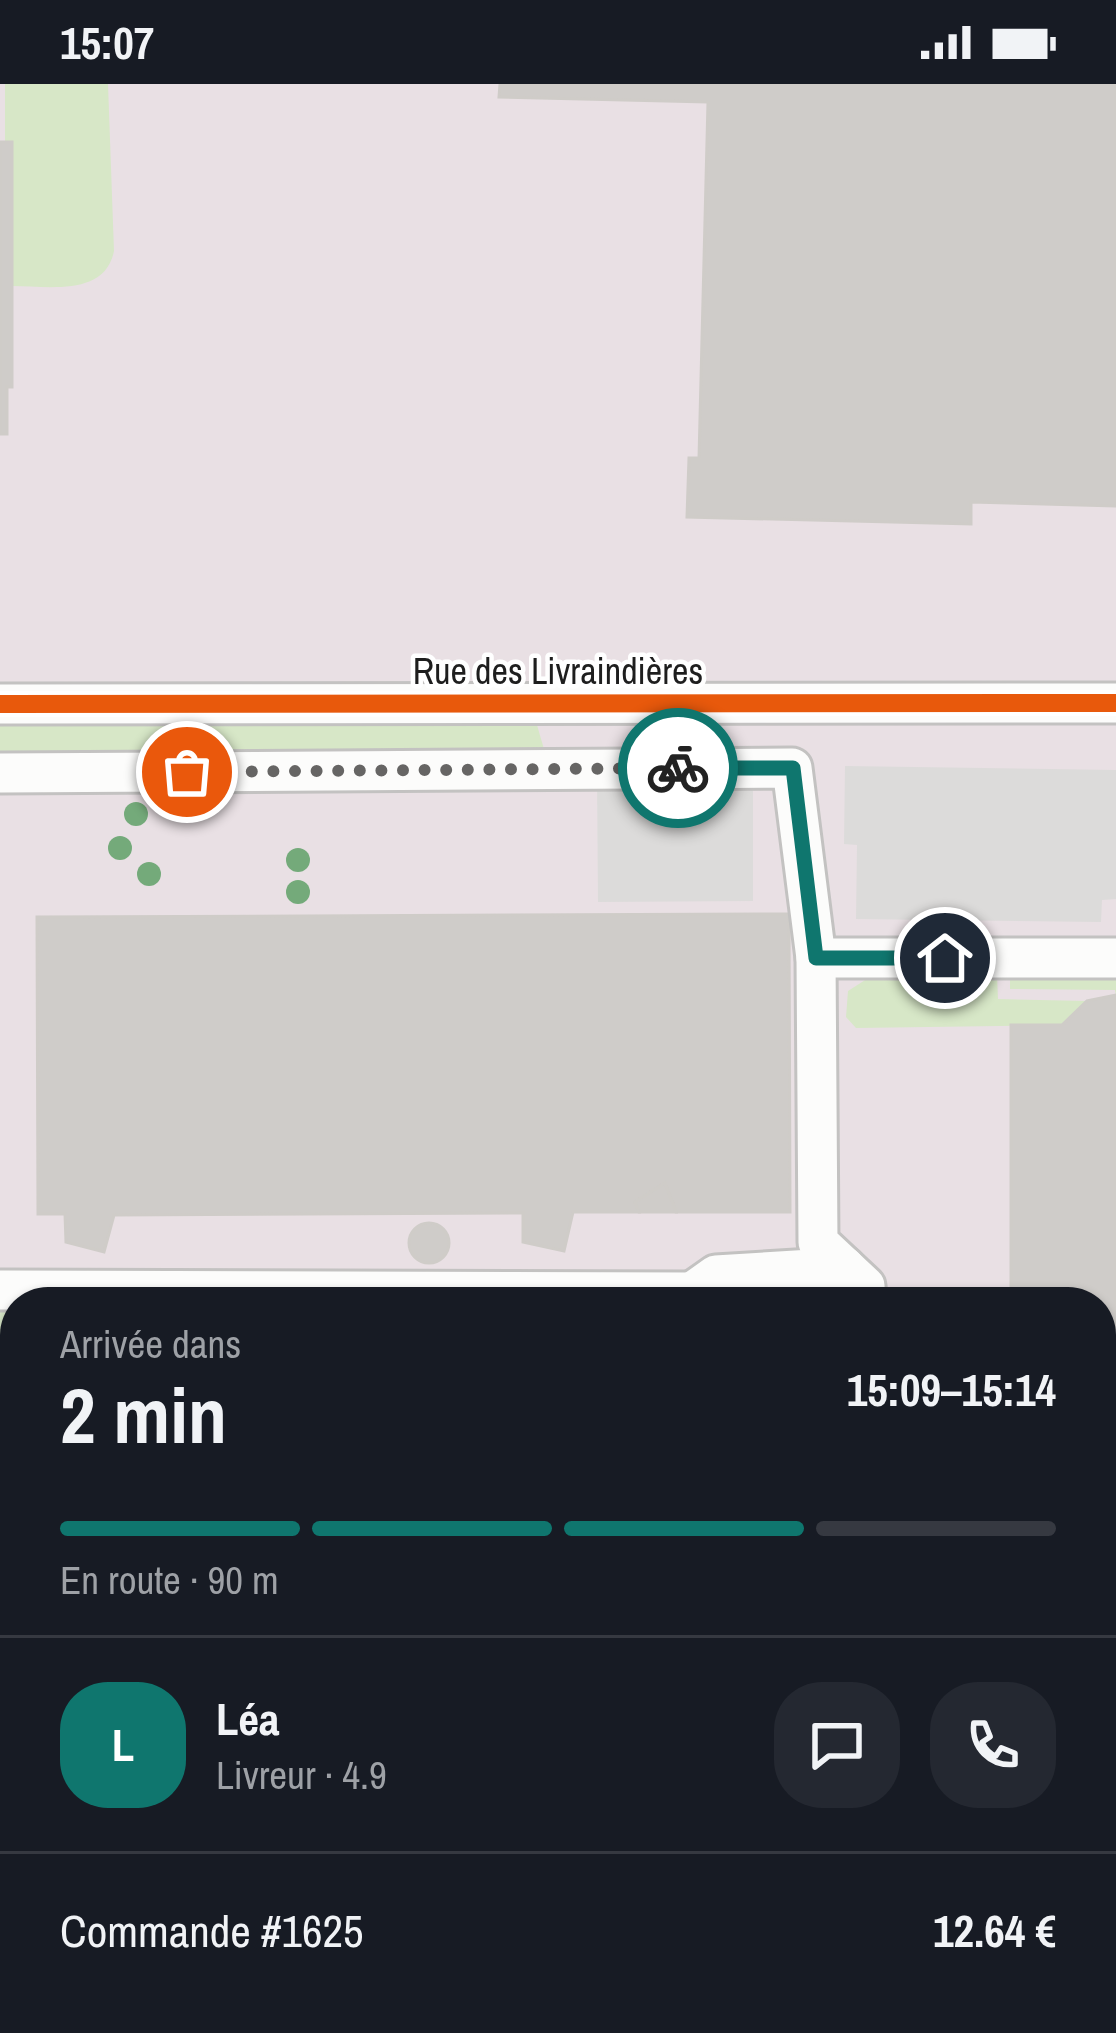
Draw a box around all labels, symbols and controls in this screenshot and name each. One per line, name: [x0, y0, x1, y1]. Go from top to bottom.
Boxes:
text: 15:07: [60, 12, 154, 73]
street label: Rue des Livraindières: [413, 647, 703, 695]
courier: [618, 708, 738, 828]
pin: [136, 721, 238, 823]
icon: bike: [645, 735, 711, 801]
icon: bag: [154, 739, 220, 805]
pin: [894, 907, 996, 1009]
icon: home: [912, 925, 978, 991]
text: Arrivée dans: [60, 1318, 241, 1370]
text: 15:09–15:14: [847, 1359, 1056, 1420]
text: 2 min: [60, 1362, 227, 1467]
text: En route · 90 m: [60, 1554, 279, 1606]
button: chat: [774, 1682, 900, 1808]
button: phone: [930, 1682, 1056, 1808]
text: Léa: [216, 1688, 280, 1749]
text: L: [112, 1714, 134, 1775]
text: Livreur · 4.9: [216, 1749, 387, 1801]
text: Commande #1625: [60, 1900, 364, 1961]
text: 12.64 €: [933, 1900, 1056, 1961]

